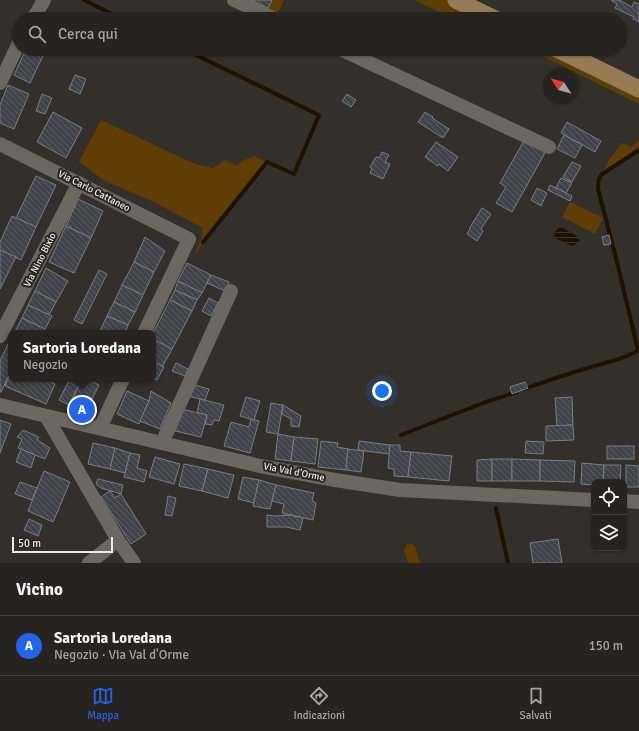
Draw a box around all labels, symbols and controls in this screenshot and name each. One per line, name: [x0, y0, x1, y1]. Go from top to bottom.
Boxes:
search box: [12, 12, 627, 56]
icon: search: [26, 23, 48, 45]
text: Cerca qui: [58, 25, 118, 43]
north arrow: [543, 68, 579, 104]
street label: Via Carlo Cattaneo: [56, 168, 132, 214]
street label: Via Nino Bixio: [21, 231, 59, 289]
popup: [8, 330, 156, 382]
text: Sartoria Loredana: [23, 339, 141, 357]
text: Negozio: [23, 357, 68, 373]
your location: [372, 381, 392, 401]
pin: A: [69, 395, 95, 425]
street label: Via Val d'Orme: [262, 460, 326, 484]
map controls: [591, 479, 627, 551]
button: locate: [591, 479, 627, 515]
button: layers: [591, 515, 627, 551]
scale bar: [12, 535, 113, 554]
text: 50 m: [18, 537, 41, 550]
text: Vicino: [16, 579, 63, 600]
text: Sartoria Loredana: [54, 629, 172, 647]
text: A: [25, 638, 33, 654]
text: 150 m: [589, 638, 623, 654]
text: Negozio · Via Val d'Orme: [54, 647, 189, 663]
tab: Mappa: [87, 685, 119, 722]
tab: Indicazioni: [294, 685, 345, 722]
tab: Salvati: [520, 685, 552, 722]

